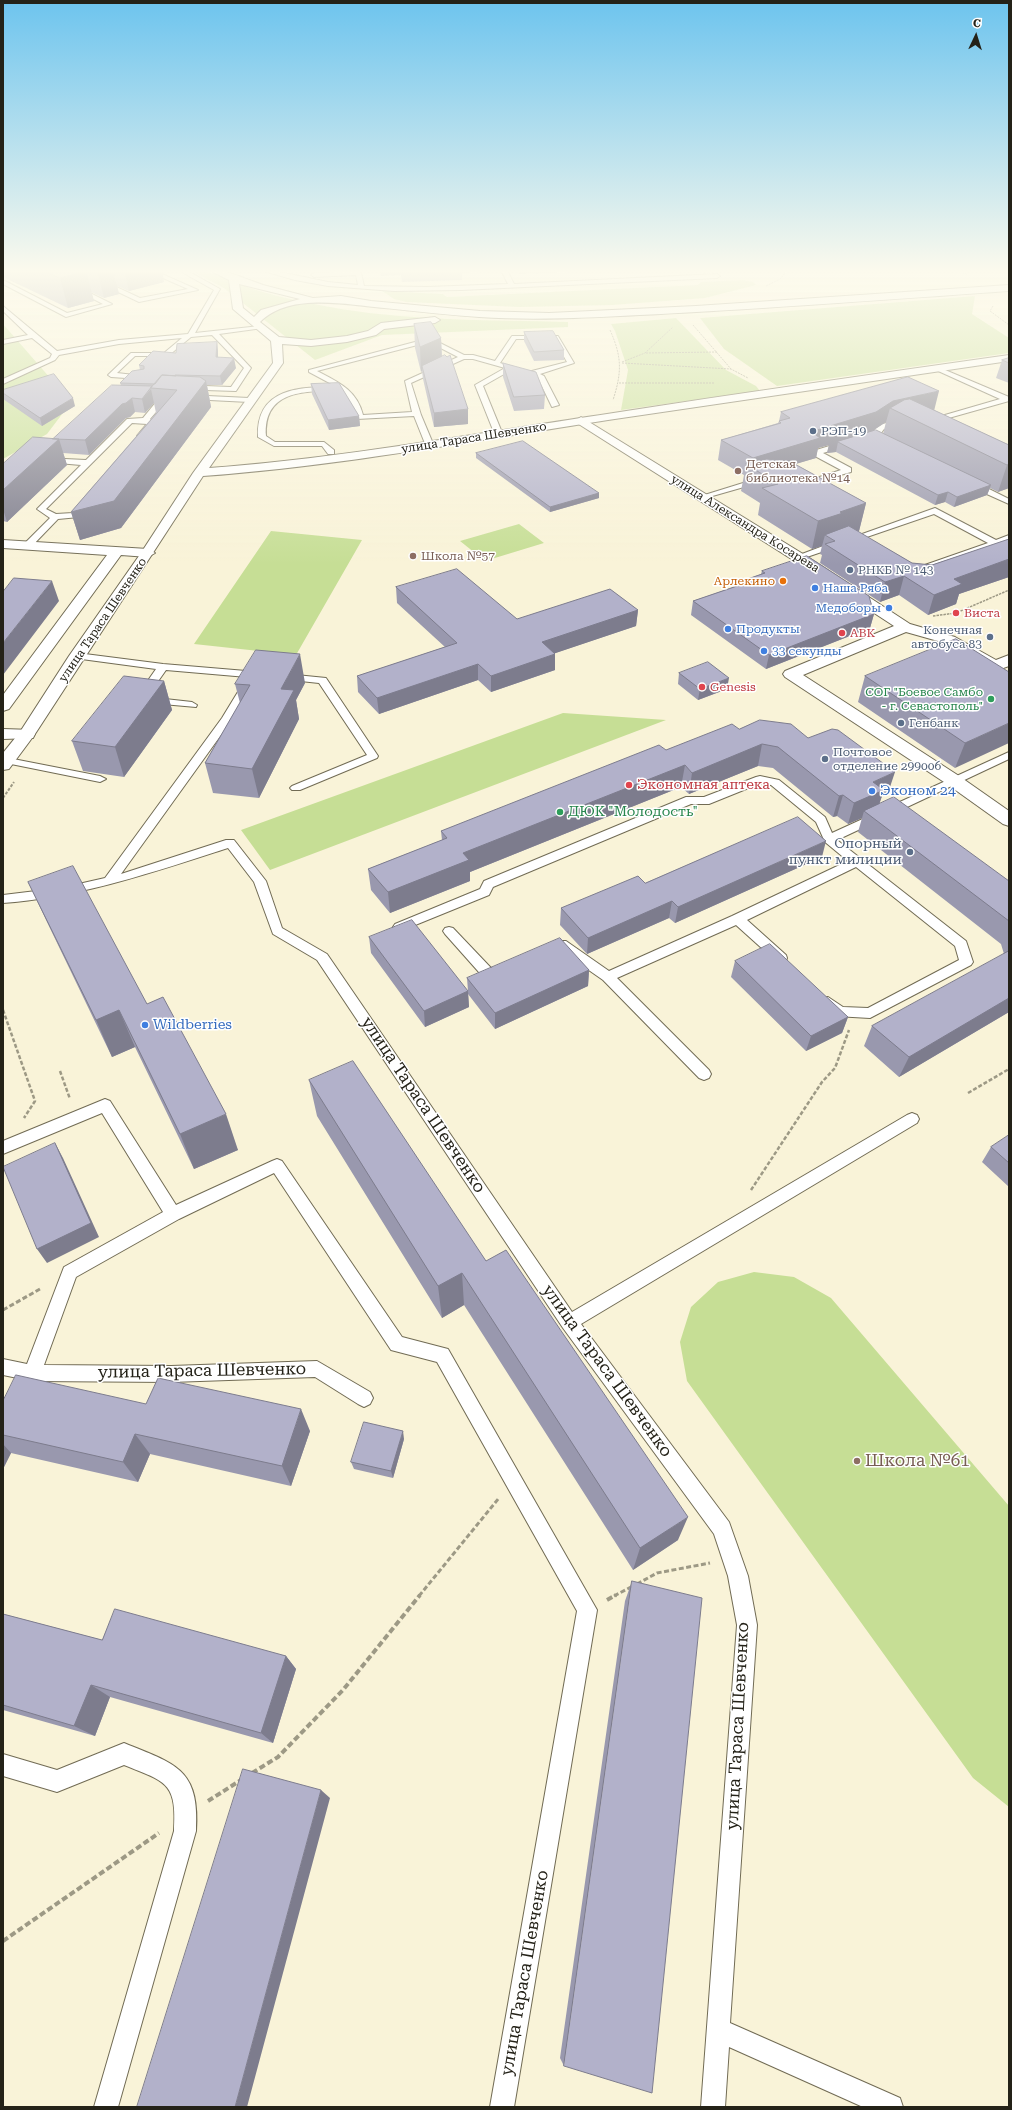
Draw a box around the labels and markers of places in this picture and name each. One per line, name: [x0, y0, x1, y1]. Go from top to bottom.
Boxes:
place label: РЭП-19: [821, 424, 866, 438]
marker: РЭП-19: [808, 426, 818, 436]
place label: Детская библиотека №14: [746, 457, 850, 485]
marker: Детская библиотека №14: [733, 466, 743, 476]
place label: Школа №57: [421, 549, 495, 563]
marker: Школа №57: [408, 551, 418, 561]
place label: РНКБ № 143: [858, 563, 933, 577]
marker: РНКБ № 143: [845, 565, 855, 575]
place label: Арлекино: [714, 574, 775, 588]
marker: Арлекино: [778, 576, 788, 586]
place label: Наша Ряба: [823, 581, 888, 595]
marker: Наша Ряба: [810, 583, 820, 593]
place label: Медоборы: [816, 601, 881, 615]
marker: Медоборы: [884, 603, 894, 613]
place label: Виста: [964, 606, 1000, 620]
marker: Виста: [951, 608, 961, 618]
place label: Продукты: [736, 622, 800, 636]
place label: Конечная автобуса 83: [911, 623, 982, 651]
marker: Продукты: [723, 624, 733, 634]
place label: АВК: [850, 626, 875, 640]
marker: АВК: [837, 628, 847, 638]
marker: Конечная автобуса 83: [985, 632, 995, 642]
place label: 33 секунды: [772, 644, 842, 658]
marker: 33 секунды: [759, 646, 769, 656]
place label: Genesis: [710, 680, 756, 694]
marker: Genesis: [697, 682, 707, 692]
place label: СОГ "Боевое Самбо - г. Севастополь": [865, 685, 983, 713]
marker: СОГ "Боевое Самбо - г. Севастополь": [986, 694, 996, 704]
place label: Генбанк: [909, 716, 959, 730]
marker: Генбанк: [896, 718, 906, 728]
place label: Почтовое отделение 299006: [833, 745, 941, 773]
marker: Почтовое отделение 299006: [820, 754, 830, 764]
place label: Экономная аптека: [637, 777, 770, 793]
marker: Экономная аптека: [624, 780, 634, 790]
place label: Эконом 24: [880, 783, 956, 799]
marker: Эконом 24: [867, 786, 877, 796]
place label: ДЮК "Молодость": [568, 804, 698, 820]
marker: ДЮК "Молодость": [555, 807, 565, 817]
place label: Опорный пункт милиции: [789, 836, 902, 868]
marker: Опорный пункт милиции: [905, 847, 915, 857]
place label: Wildberries: [153, 1017, 232, 1033]
marker: Wildberries: [140, 1020, 150, 1030]
place label: Школа №61: [865, 1451, 970, 1471]
marker: Школа №61: [852, 1456, 862, 1466]

